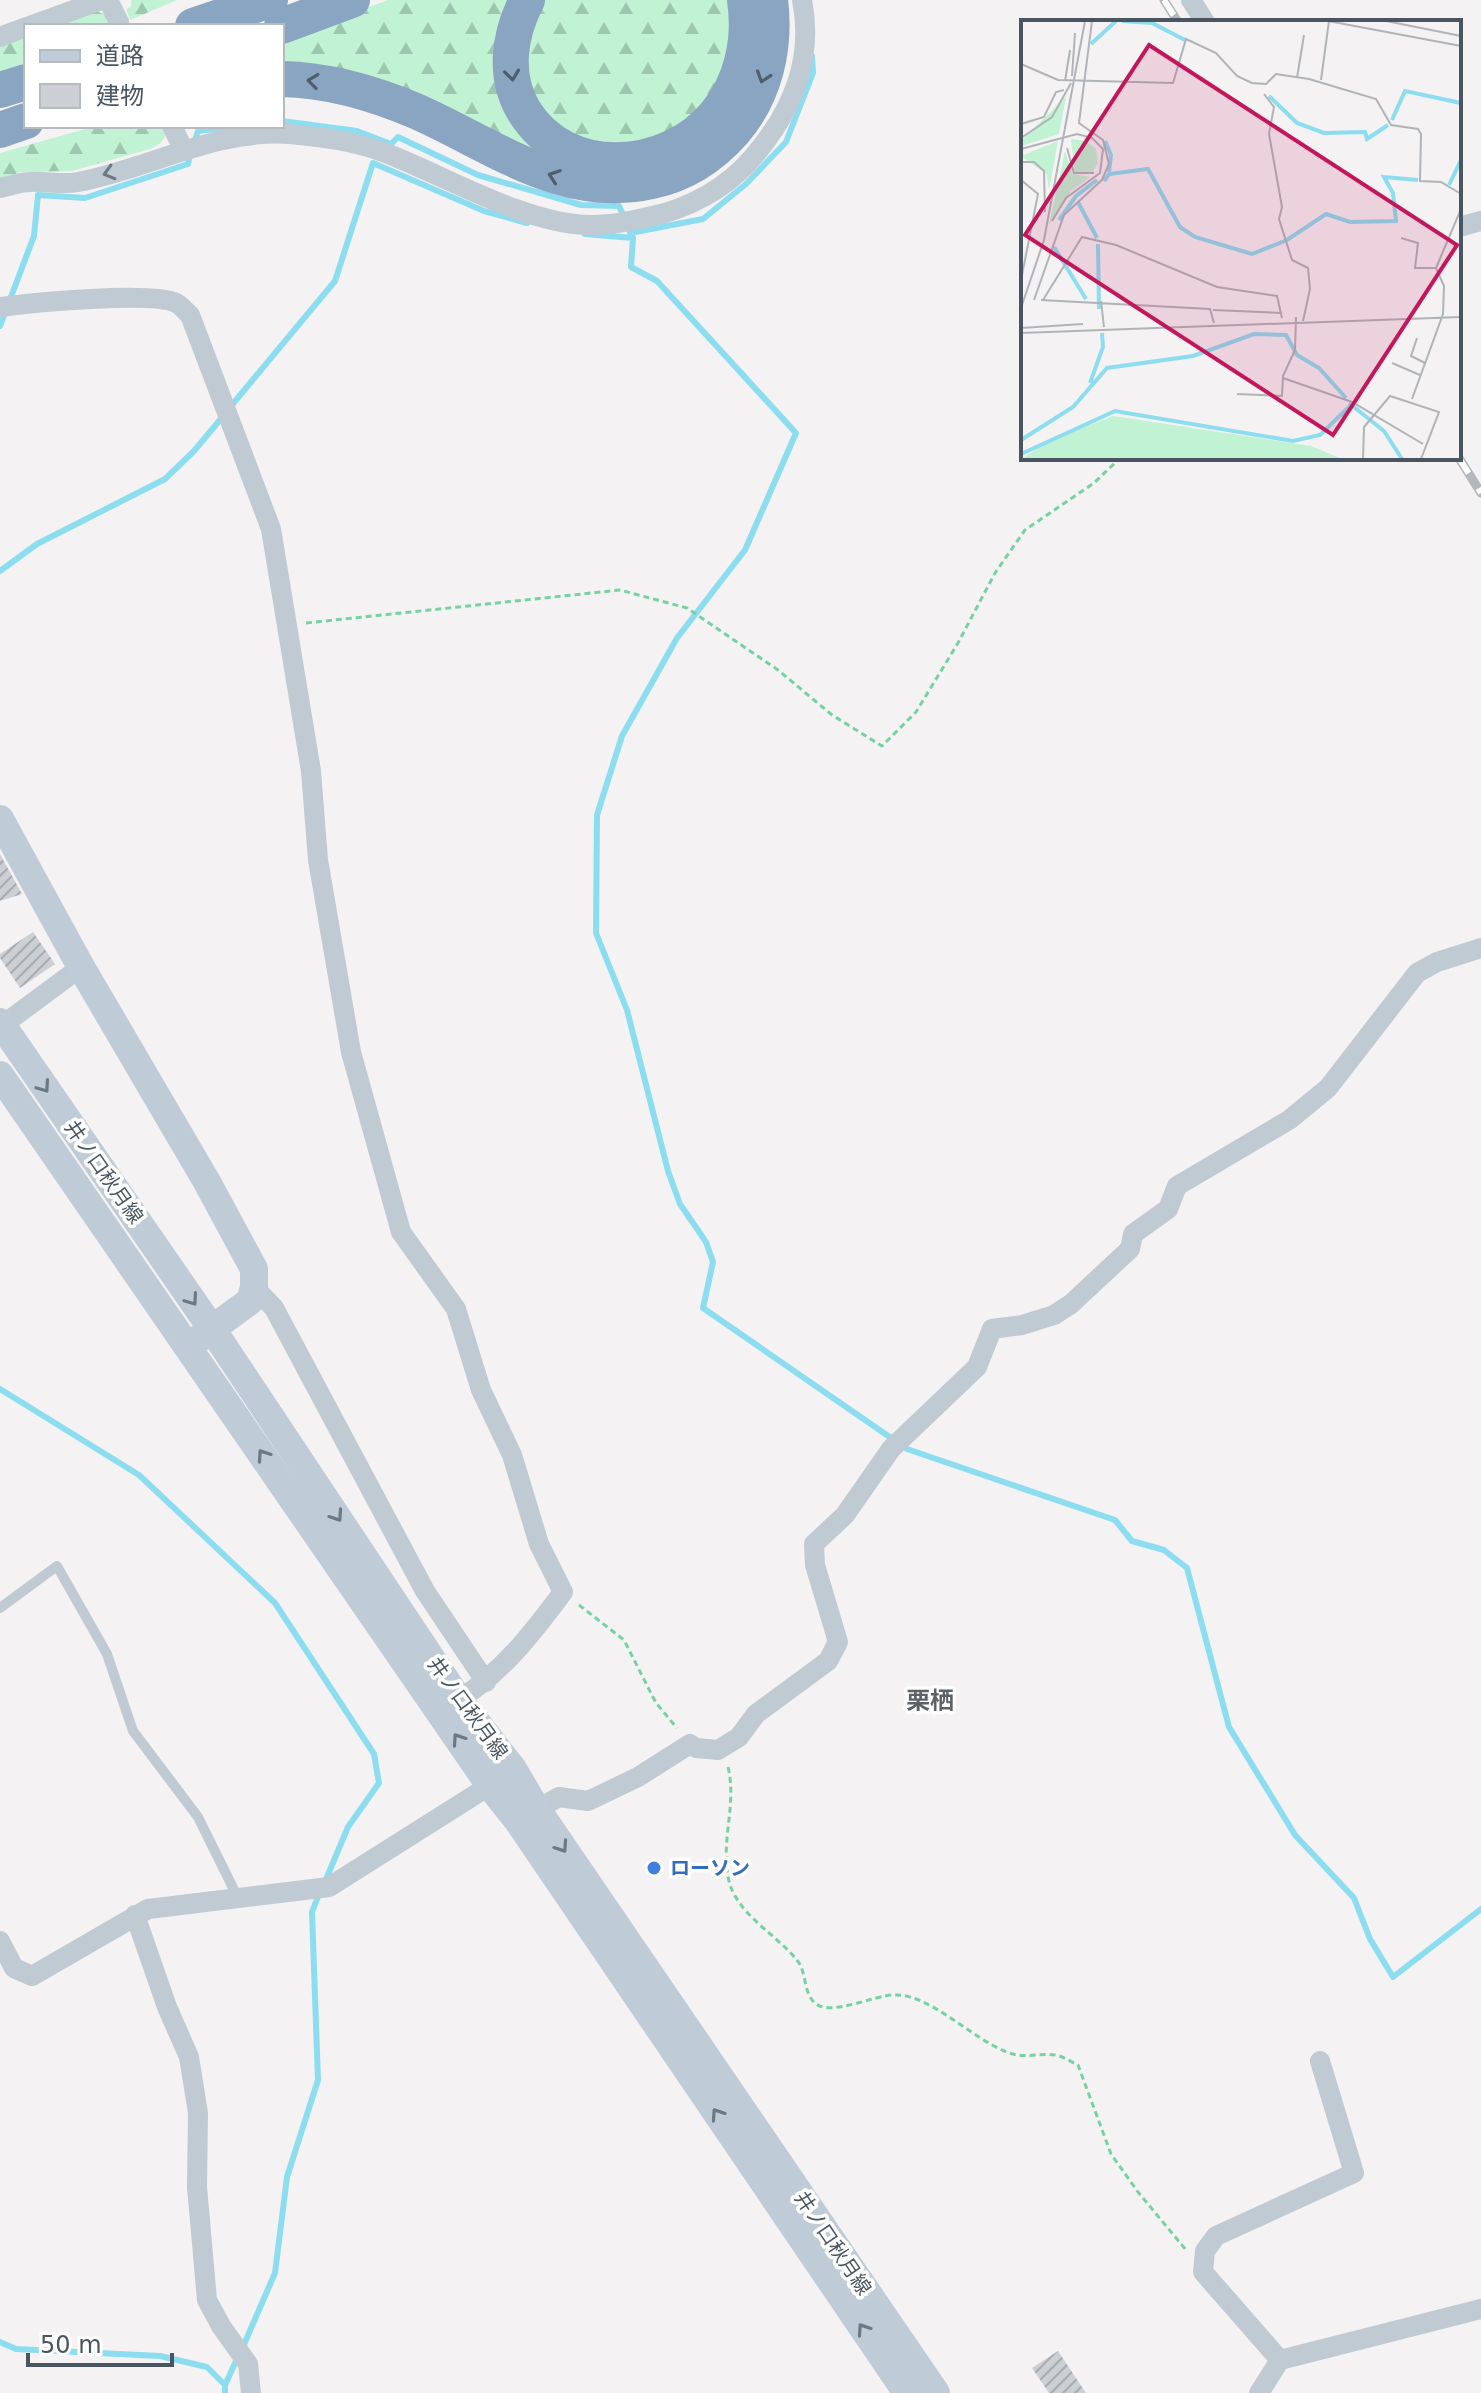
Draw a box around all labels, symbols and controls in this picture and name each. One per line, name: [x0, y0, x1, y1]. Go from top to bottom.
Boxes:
inset map: [1021, 20, 1461, 460]
legend: [24, 24, 284, 128]
text: 道路: [96, 42, 144, 70]
one-way arrow: [503, 68, 520, 82]
one-way arrow: [757, 69, 773, 83]
one-way arrow: [306, 73, 319, 90]
text: 建物: [96, 82, 144, 110]
one-way arrow: [103, 164, 116, 180]
one-way arrow: [548, 169, 562, 185]
one-way arrow: [34, 1078, 49, 1092]
street label: 井ノ口秋月線: [60, 1116, 148, 1228]
one-way arrow: [182, 1292, 197, 1306]
one-way arrow: [258, 1449, 273, 1463]
one-way arrow: [327, 1508, 342, 1522]
street label: 井ノ口秋月線: [423, 1652, 513, 1764]
district label: 栗栖: [906, 1687, 954, 1715]
one-way arrow: [453, 1733, 468, 1747]
one-way arrow: [552, 1838, 567, 1852]
place label: ローソン: [670, 1856, 750, 1880]
marker: ローソン: [645, 1859, 663, 1877]
one-way arrow: [712, 2108, 727, 2122]
street label: 井ノ口秋月線: [789, 2187, 877, 2299]
scale bar: [28, 2317, 172, 2367]
one-way arrow: [858, 2323, 873, 2337]
text: 50 m: [40, 2331, 102, 2359]

